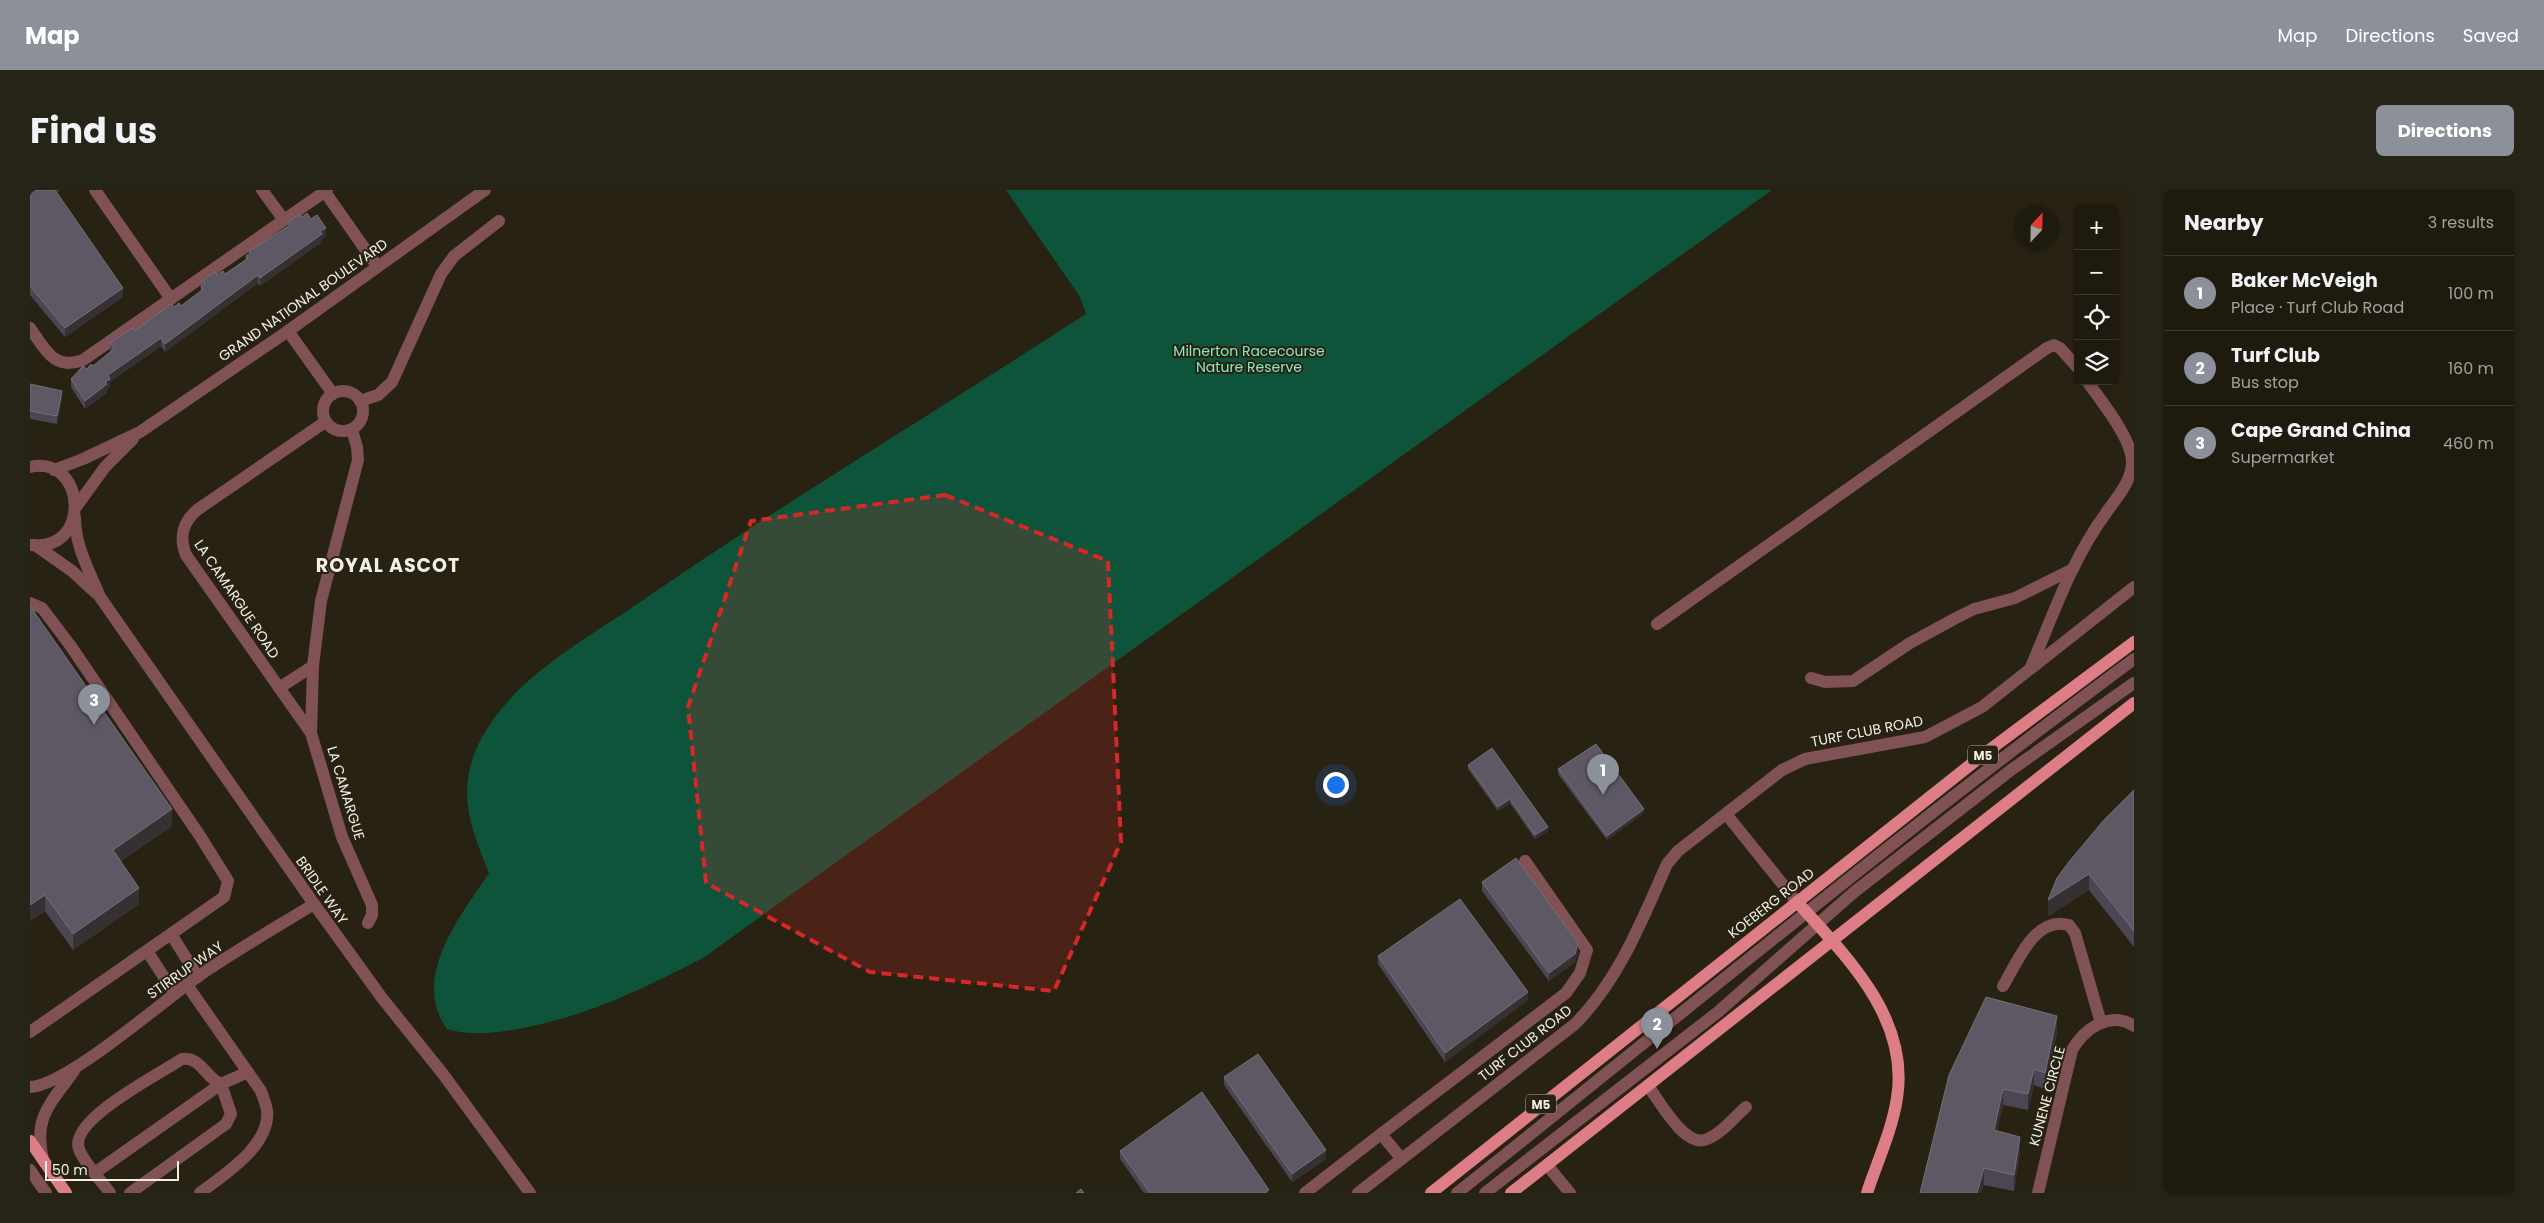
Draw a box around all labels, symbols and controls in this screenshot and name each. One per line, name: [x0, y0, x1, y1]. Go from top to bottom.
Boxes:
text: Map: [25, 19, 80, 52]
text: Map: [2278, 23, 2317, 48]
text: Directions: [2345, 23, 2435, 48]
text: Saved: [2463, 23, 2519, 48]
button: Directions: [2376, 105, 2514, 156]
text: Find us: [30, 106, 157, 155]
north arrow: [2014, 205, 2059, 250]
map controls: [2074, 205, 2119, 385]
button: +: [2074, 205, 2119, 250]
text: Nearby: [2184, 208, 2264, 237]
text: 3 results: [2428, 211, 2494, 234]
street label: GRAND NATIONAL BOULEVARD: [214, 234, 392, 366]
button: −: [2074, 250, 2119, 295]
text: Baker McVeigh: [2231, 267, 2378, 294]
text: 1: [2197, 282, 2203, 305]
text: 100 m: [2448, 282, 2494, 305]
button: locate: [2074, 295, 2119, 340]
text: Place · Turf Club Road: [2231, 296, 2404, 319]
button: layers: [2074, 340, 2119, 385]
park label: Milnerton Racecourse Nature Reserve: [1173, 341, 1325, 377]
text: Turf Club: [2231, 342, 2320, 369]
text: 2: [2195, 357, 2205, 380]
text: 160 m: [2448, 357, 2494, 380]
text: Bus stop: [2231, 371, 2299, 394]
text: Cape Grand China: [2231, 417, 2411, 444]
text: 3: [2195, 432, 2205, 455]
text: 460 m: [2443, 432, 2494, 455]
text: Supermarket: [2231, 446, 2335, 469]
street label: LA CAMARGUE ROAD: [190, 536, 284, 663]
district label: ROYAL ASCOT: [316, 552, 460, 579]
pin: 3: [78, 684, 110, 725]
street label: TURF CLUB ROAD: [1809, 710, 1925, 752]
street label: LA CAMARGUE: [322, 744, 370, 842]
road number: M5: [1968, 746, 1998, 764]
pin: 1: [1587, 754, 1619, 795]
your location: [1323, 772, 1349, 798]
street label: BRIDLE WAY: [291, 852, 353, 928]
street label: KOEBERG ROAD: [1724, 863, 1818, 943]
street label: STIRRUP WAY: [143, 936, 227, 1004]
street label: TURF CLUB ROAD: [1474, 1000, 1576, 1086]
pin: 2: [1641, 1008, 1673, 1049]
street label: KUNENE CIRCLE: [2024, 1044, 2070, 1148]
road number: M5: [1526, 1094, 1556, 1114]
scale bar: [45, 1158, 179, 1181]
text: 50 m: [52, 1160, 88, 1180]

